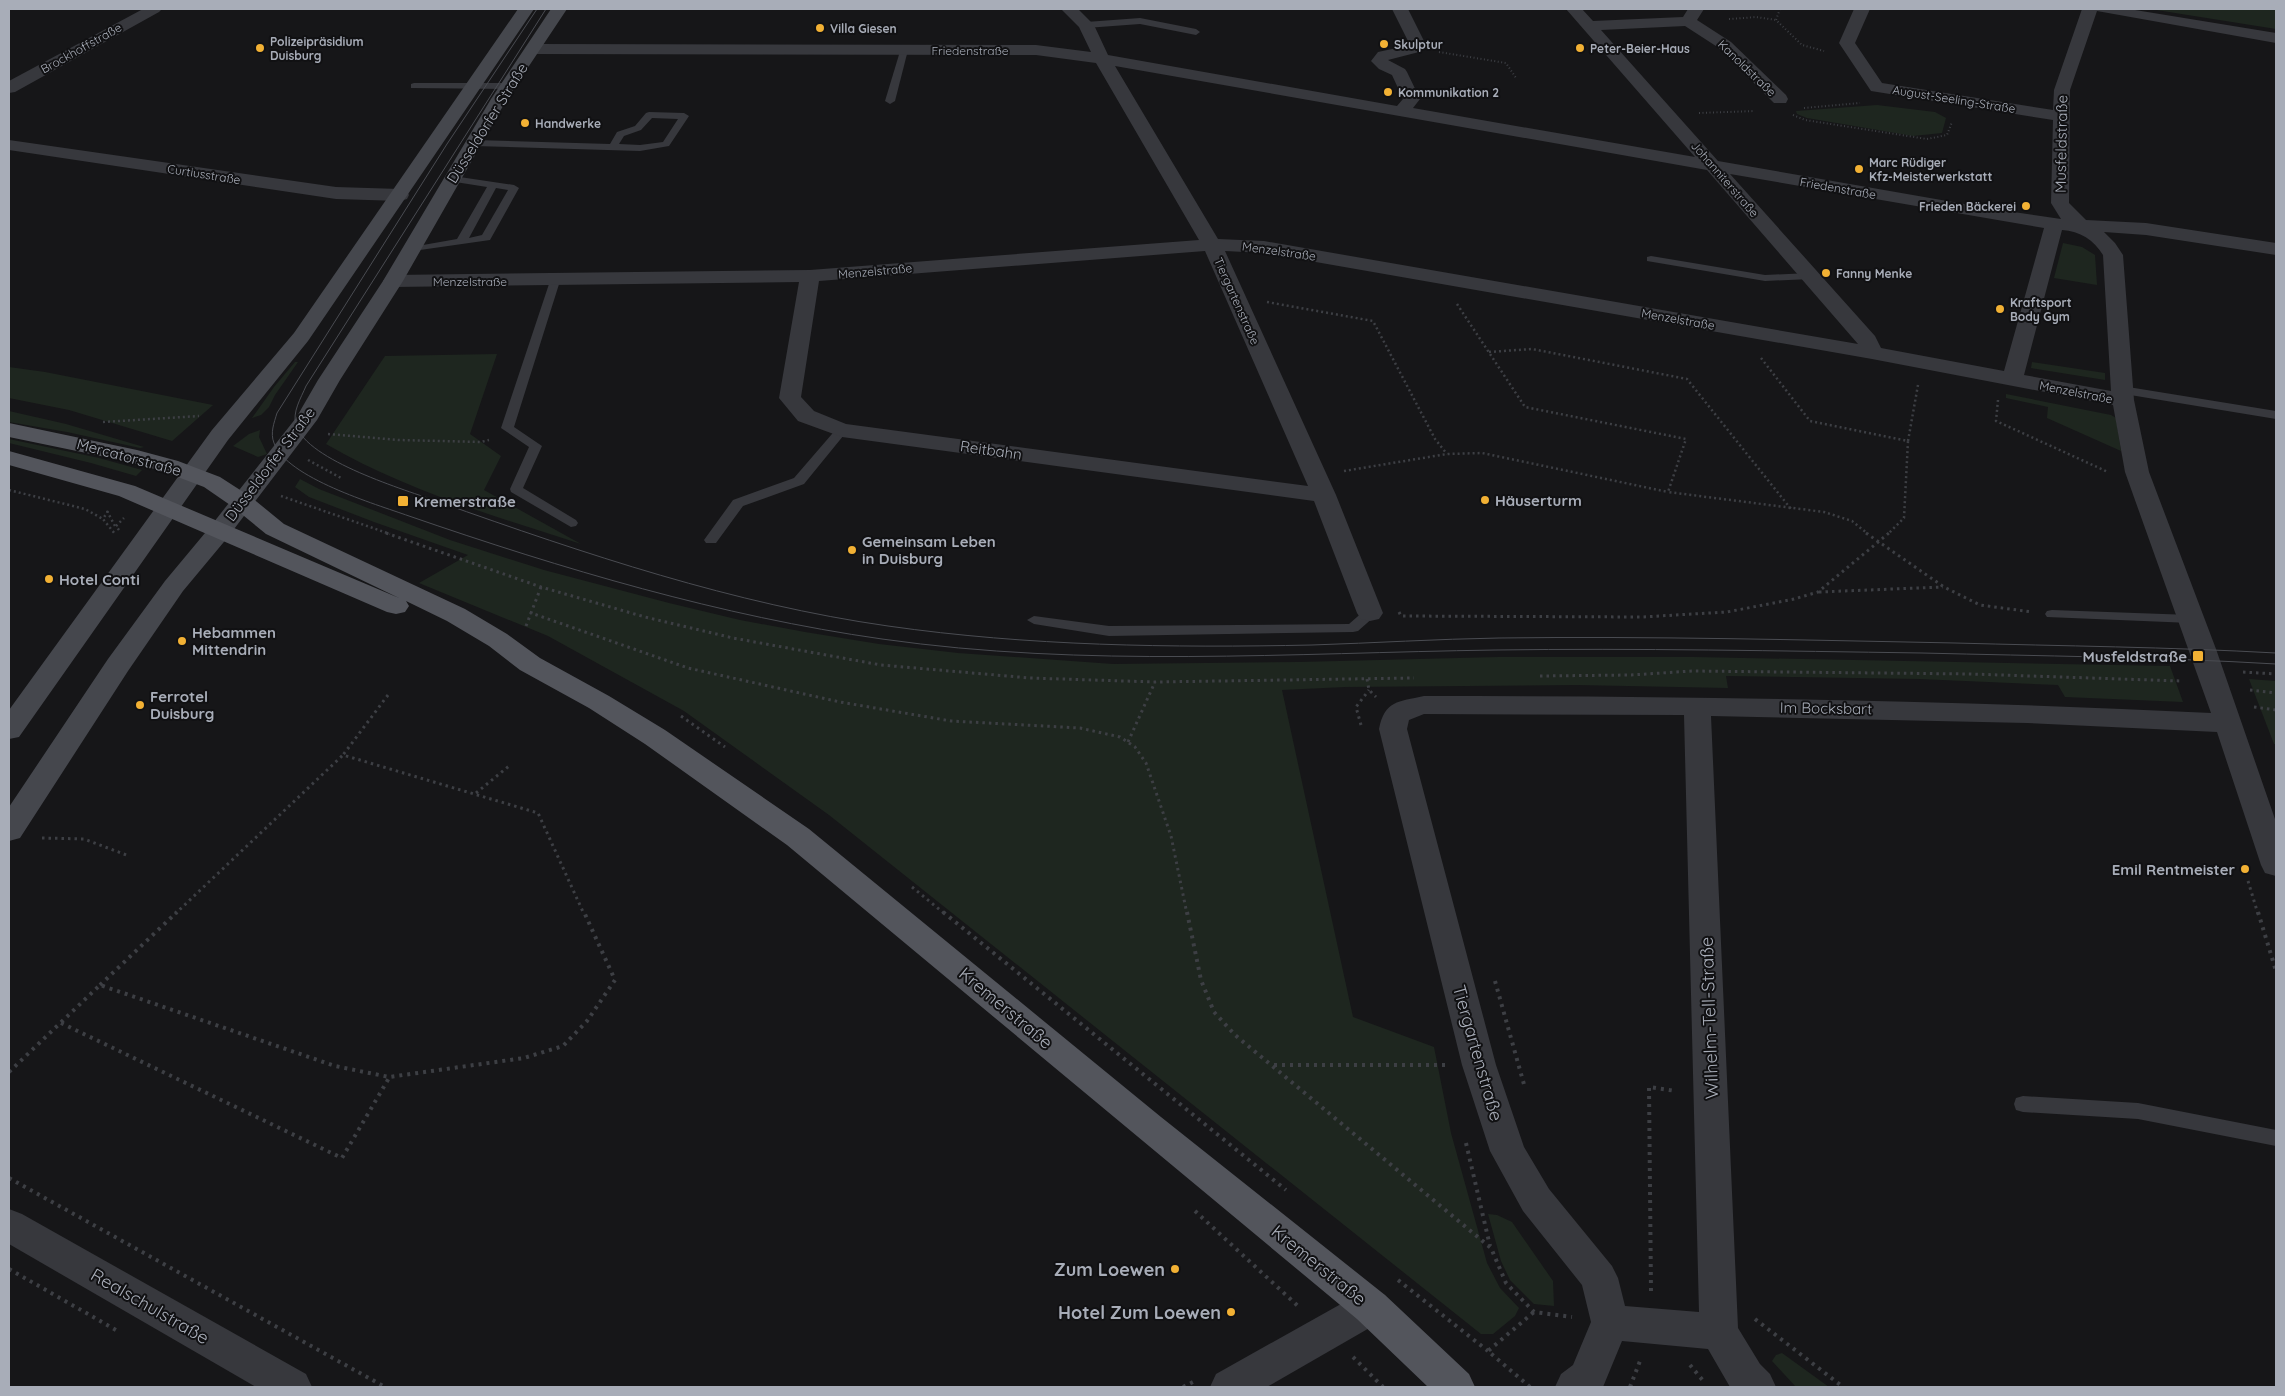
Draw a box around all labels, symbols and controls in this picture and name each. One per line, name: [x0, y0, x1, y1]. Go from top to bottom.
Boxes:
street label: Brockhoffstraße: [38, 19, 124, 76]
place label: Villa Giesen: [830, 21, 897, 36]
marker: Villa Giesen: [814, 22, 826, 34]
place label: Polizeipräsidium Duisburg: [270, 34, 364, 63]
place label: Skulptur: [1394, 37, 1443, 52]
street label: Kanoldstraße: [1715, 37, 1779, 100]
marker: Skulptur: [1378, 38, 1390, 50]
place label: Peter-Beier-Haus: [1590, 41, 1690, 56]
marker: Polizeipräsidium Duisburg: [254, 42, 266, 54]
marker: Peter-Beier-Haus: [1574, 42, 1586, 54]
street label: Friedenstraße: [931, 43, 1009, 58]
street label: Düsseldorfer Straße: [442, 59, 532, 187]
street label: August-Seeling-Straße: [1891, 82, 2017, 116]
place label: Kommunikation 2: [1398, 85, 1499, 100]
marker: Kommunikation 2: [1382, 86, 1394, 98]
street label: Musfeldstraße: [2051, 95, 2071, 193]
place label: Handwerke: [535, 116, 601, 131]
marker: Handwerke: [519, 117, 531, 129]
street label: Johanniterstraße: [1688, 138, 1762, 220]
place label: Marc Rüdiger Kfz-Meisterwerkstatt: [1869, 155, 1992, 184]
street label: Curtiusstraße: [166, 161, 242, 187]
marker: Marc Rüdiger Kfz-Meisterwerkstatt: [1853, 163, 1865, 175]
street label: Friedenstraße: [1799, 174, 1877, 202]
place label: Frieden Bäckerei: [1919, 199, 2016, 214]
marker: Frieden Bäckerei: [2020, 200, 2032, 212]
street label: Menzelstraße: [1241, 238, 1317, 264]
street label: Tiergartenstraße: [1211, 255, 1263, 347]
street label: Menzelstraße: [837, 260, 913, 282]
place label: Fanny Menke: [1836, 266, 1912, 281]
marker: Fanny Menke: [1820, 267, 1832, 279]
street label: Menzelstraße: [433, 274, 507, 289]
place label: Kraftsport Body Gym: [2010, 295, 2072, 324]
marker: Kraftsport Body Gym: [1994, 303, 2006, 315]
street label: Menzelstraße: [1640, 305, 1716, 333]
street label: Menzelstraße: [2038, 378, 2114, 406]
street label: Düsseldorfer Straße: [221, 403, 319, 525]
street label: Mercatorstraße: [75, 434, 183, 480]
street label: Reitbahn: [959, 436, 1023, 464]
place label: Häuserturm: [1495, 491, 1582, 510]
place label: Kremerstraße: [414, 492, 516, 511]
marker: Kremerstraße: [396, 494, 410, 508]
marker: Häuserturm: [1479, 494, 1491, 506]
place label: Gemeinsam Leben in Duisburg: [862, 532, 996, 568]
marker: Gemeinsam Leben in Duisburg: [846, 544, 858, 556]
place label: Hotel Conti: [59, 570, 140, 589]
marker: Hotel Conti: [43, 573, 55, 585]
place label: Hebammen Mittendrin: [192, 623, 276, 659]
marker: Hebammen Mittendrin: [176, 635, 188, 647]
place label: Musfeldstraße: [2082, 647, 2187, 666]
marker: Musfeldstraße: [2191, 649, 2205, 663]
place label: Ferrotel Duisburg: [150, 687, 214, 723]
street label: Im Bocksbart: [1780, 698, 1872, 718]
marker: Ferrotel Duisburg: [134, 699, 146, 711]
place label: Emil Rentmeister: [2112, 860, 2235, 879]
marker: Emil Rentmeister: [2239, 863, 2251, 875]
street label: Wilhelm-Tell-Straße: [1695, 936, 1723, 1100]
street label: Kremerstraße: [954, 962, 1058, 1054]
street label: Tiergartenstraße: [1448, 982, 1508, 1124]
street label: Kremerstraße: [1267, 1220, 1371, 1310]
place label: Zum Loewen: [1054, 1258, 1165, 1281]
street label: Realschulstraße: [87, 1263, 213, 1349]
marker: Zum Loewen: [1169, 1263, 1181, 1275]
place label: Hotel Zum Loewen: [1058, 1301, 1221, 1324]
marker: Hotel Zum Loewen: [1225, 1306, 1237, 1318]

